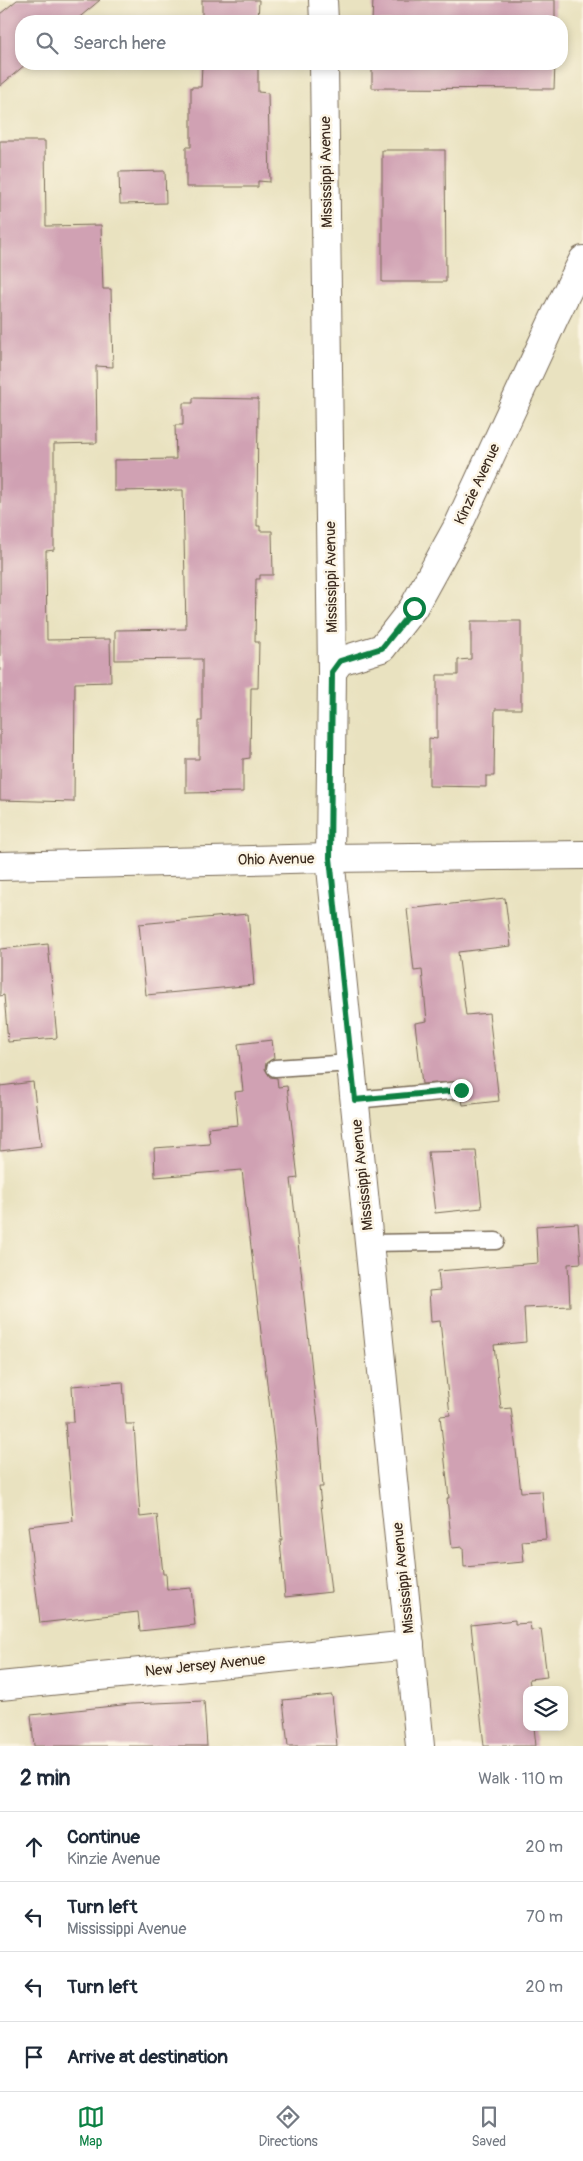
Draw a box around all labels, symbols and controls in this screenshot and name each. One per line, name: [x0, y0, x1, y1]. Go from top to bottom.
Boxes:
search box: [15, 15, 568, 70]
icon: search: [33, 29, 61, 57]
text: Search here: [73, 31, 166, 55]
street label: Mississippi Avenue: [316, 115, 337, 228]
street label: Kinzie Avenue: [450, 440, 505, 528]
street label: Mississippi Avenue: [321, 520, 342, 633]
route start: [403, 597, 426, 620]
street label: Ohio Avenue: [237, 849, 315, 870]
route end: [450, 1079, 473, 1102]
street label: Mississippi Avenue: [347, 1118, 378, 1232]
street label: Mississippi Avenue: [388, 1521, 419, 1635]
street label: New Jersey Avenue: [144, 1650, 267, 1681]
map controls: [523, 1686, 568, 1731]
button: layers: [523, 1686, 568, 1731]
text: 2 min: [20, 1765, 70, 1792]
text: Walk · 110 m: [478, 1769, 563, 1789]
text: Continue: [67, 1825, 140, 1849]
icon: ahead: [20, 1833, 48, 1861]
text: 20 m: [525, 1837, 563, 1857]
text: Kinzie Avenue: [67, 1849, 160, 1869]
text: Turn left: [67, 1895, 137, 1919]
icon: left: [20, 1903, 48, 1931]
text: 70 m: [526, 1907, 563, 1927]
text: Mississippi Avenue: [67, 1919, 186, 1939]
icon: left: [20, 1973, 48, 2001]
text: Turn left: [67, 1975, 137, 1999]
text: 20 m: [525, 1977, 563, 1997]
icon: arrive: [20, 2043, 48, 2071]
text: Arrive at destination: [67, 2045, 228, 2069]
tab: Map: [77, 2103, 105, 2150]
tab: Directions: [258, 2103, 318, 2150]
tab: Saved: [471, 2103, 506, 2150]

